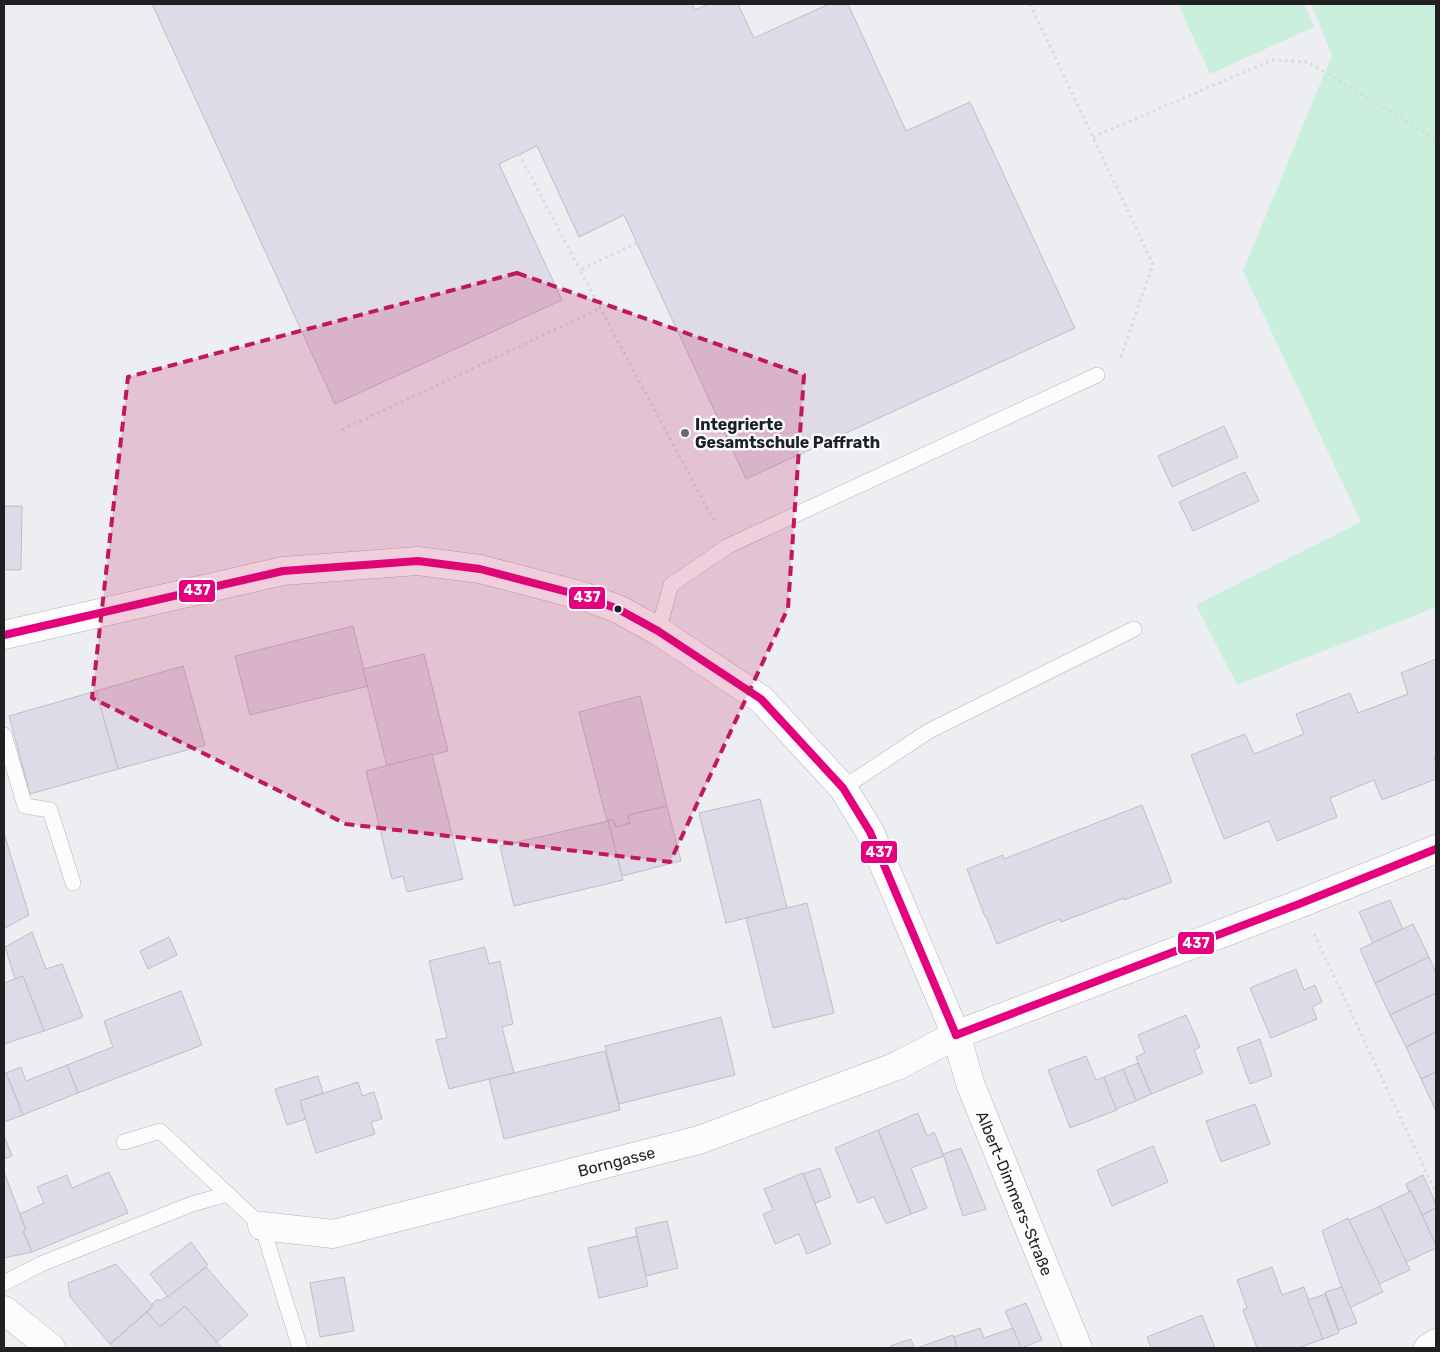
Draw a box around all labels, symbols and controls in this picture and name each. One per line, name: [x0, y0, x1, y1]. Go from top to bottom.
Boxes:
place label: Integrierte Gesamtschule Paffrath: [695, 415, 880, 452]
marker: Integrierte Gesamtschule Paffrath: [679, 427, 691, 439]
line badge: 437: [178, 579, 216, 603]
text: 437: [184, 582, 210, 599]
line badge: 437: [568, 586, 606, 610]
text: 437: [574, 589, 600, 606]
unlabelled marker: [613, 604, 623, 614]
line badge: 437: [860, 840, 898, 864]
text: 437: [866, 844, 892, 861]
line badge: 437: [1177, 931, 1215, 955]
text: 437: [1183, 935, 1209, 952]
street label: Albert-Dimmers-Straße: [972, 1108, 1056, 1279]
street label: Borngasse: [576, 1143, 657, 1181]

